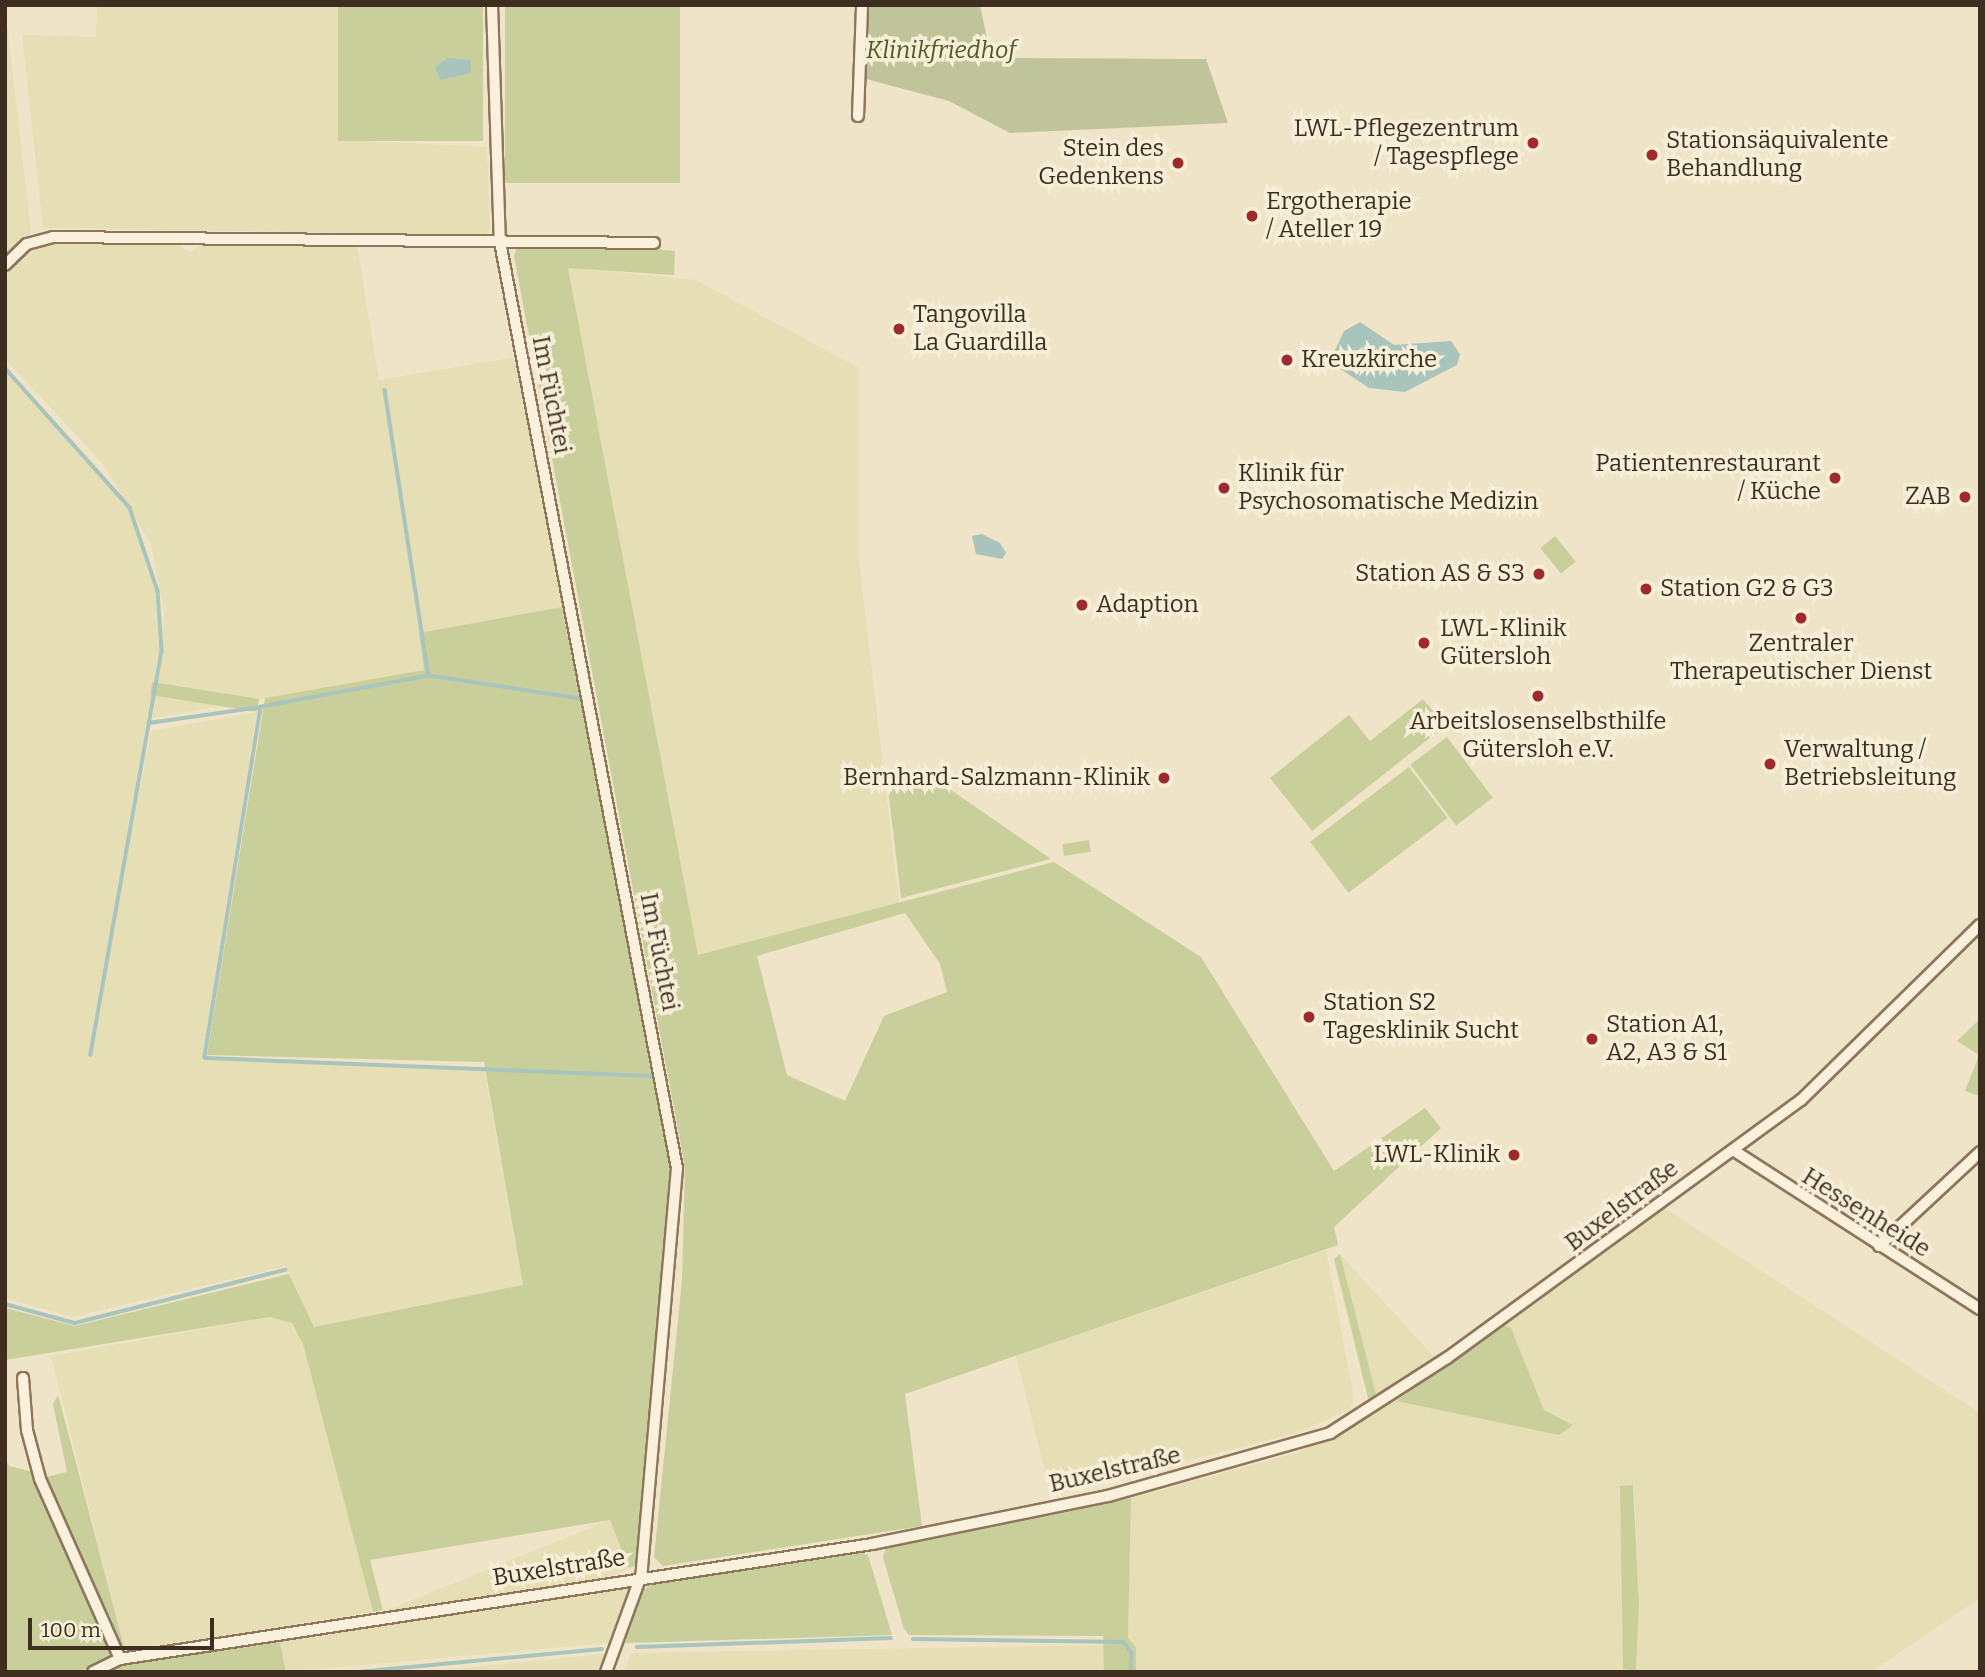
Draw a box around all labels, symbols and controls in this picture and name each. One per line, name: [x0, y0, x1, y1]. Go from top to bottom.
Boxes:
park label: Klinikfriedhof: [866, 37, 1016, 65]
place label: LWL-Pflegezentrum / Tagespflege: [1294, 115, 1519, 171]
place label: Stationsäquivalente Behandlung: [1666, 127, 1889, 183]
place label: Stein des Gedenkens: [1038, 135, 1164, 191]
marker: LWL-Pflegezentrum / Tagespflege: [1525, 135, 1541, 151]
marker: Stationsäquivalente Behandlung: [1644, 147, 1660, 163]
marker: Stein des Gedenkens: [1170, 155, 1186, 171]
place label: Ergotherapie / Ateller 19: [1266, 188, 1412, 244]
marker: Ergotherapie / Ateller 19: [1244, 208, 1260, 224]
place label: Tangovilla La Guardilla: [913, 301, 1047, 357]
marker: Tangovilla La Guardilla: [891, 321, 907, 337]
street label: Im Füchtei: [525, 334, 577, 456]
place label: Kreuzkirche: [1301, 346, 1437, 374]
marker: Kreuzkirche: [1279, 352, 1295, 368]
place label: Patientenrestaurant / Küche: [1595, 450, 1821, 506]
place label: Klinik für Psychosomatische Medizin: [1238, 460, 1538, 516]
marker: Patientenrestaurant / Küche: [1827, 470, 1843, 486]
marker: Klinik für Psychosomatische Medizin: [1216, 480, 1232, 496]
place label: ZAB: [1905, 483, 1951, 511]
marker: ZAB: [1957, 489, 1973, 505]
place label: Station AS & S3: [1355, 560, 1525, 588]
marker: Station AS & S3: [1531, 566, 1547, 582]
place label: Station G2 & G3: [1660, 575, 1834, 603]
marker: Station G2 & G3: [1638, 581, 1654, 597]
place label: Adaption: [1096, 591, 1199, 619]
marker: Adaption: [1074, 597, 1090, 613]
marker: Zentraler Therapeutischer Dienst: [1793, 610, 1809, 626]
place label: LWL-Klinik Gütersloh: [1440, 615, 1567, 671]
place label: Zentraler Therapeutischer Dienst: [1670, 630, 1932, 686]
marker: LWL-Klinik Gütersloh: [1414, 633, 1434, 653]
marker: Arbeitslosenselbsthilfe Gütersloh e.V.: [1530, 688, 1546, 704]
place label: Arbeitslosenselbsthilfe Gütersloh e.V.: [1410, 708, 1666, 764]
place label: Verwaltung / Betriebsleitung: [1784, 736, 1956, 792]
marker: Verwaltung / Betriebsleitung: [1762, 756, 1778, 772]
place label: Bernhard-Salzmann-Klinik: [843, 764, 1150, 792]
marker: Bernhard-Salzmann-Klinik: [1156, 770, 1172, 786]
street label: Im Füchtei: [633, 891, 685, 1013]
place label: Station S2 Tagesklinik Sucht: [1323, 989, 1519, 1045]
marker: Station S2 Tagesklinik Sucht: [1301, 1009, 1317, 1025]
place label: Station A1, A2, A3 & S1: [1606, 1011, 1727, 1067]
marker: Station A1, A2, A3 & S1: [1584, 1031, 1600, 1047]
place label: LWL-Klinik: [1373, 1141, 1500, 1169]
marker: LWL-Klinik: [1506, 1147, 1522, 1163]
street label: Buxelstraße: [1560, 1154, 1684, 1258]
street label: Hessenheide: [1797, 1162, 1935, 1264]
street label: Buxelstraße: [1047, 1441, 1183, 1499]
street label: Buxelstraße: [491, 1543, 627, 1593]
scale bar: [32, 1604, 217, 1648]
text: 100 m: [41, 1617, 101, 1643]

